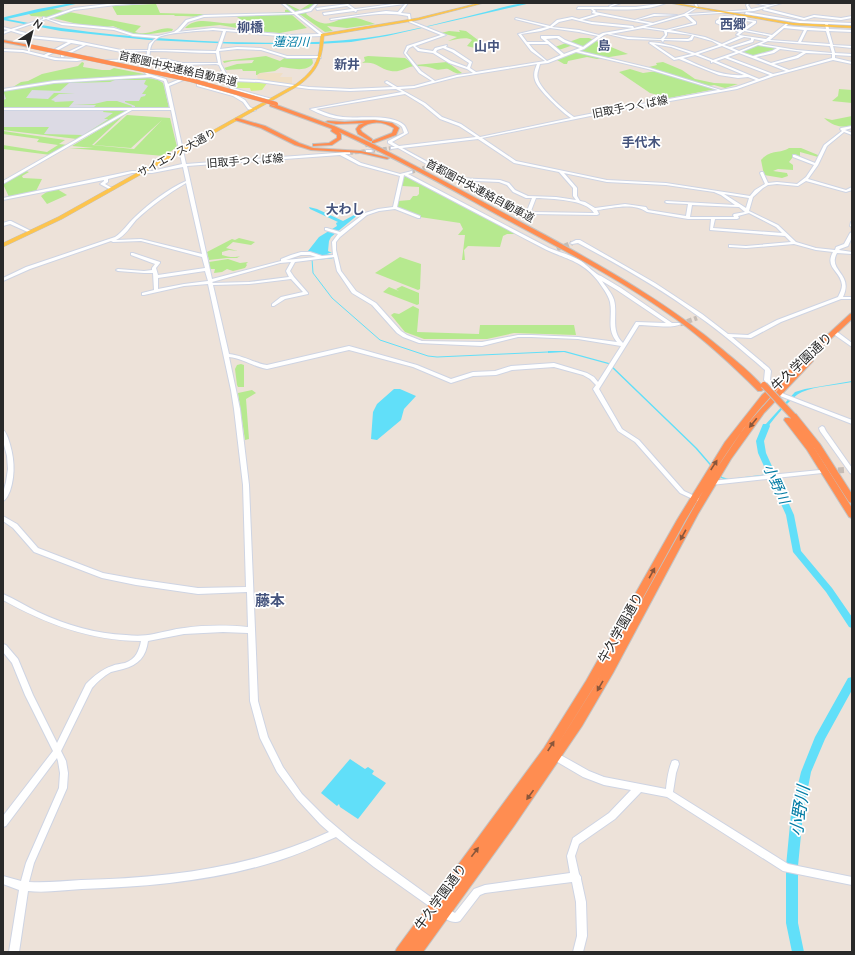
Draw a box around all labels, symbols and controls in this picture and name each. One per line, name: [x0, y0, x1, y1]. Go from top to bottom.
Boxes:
north arrow: [12, 12, 52, 52]
text: N: [30, 16, 45, 33]
district label: 西郷: [720, 16, 746, 34]
district label: 柳橋: [237, 19, 263, 37]
water label: 蓮沼川: [273, 34, 311, 50]
district label: 島: [597, 37, 611, 55]
district label: 山中: [474, 38, 500, 56]
street label: 首都圏中央連絡自動車道: [117, 48, 239, 90]
district label: 新井: [334, 56, 360, 74]
street label: 旧取手つくば線: [591, 92, 669, 122]
street label: サイエンス大通り: [135, 125, 219, 181]
district label: 手代木: [621, 134, 661, 152]
street label: 旧取手つくば線: [206, 151, 284, 171]
street label: 首都圏中央連絡自動車道: [423, 156, 537, 226]
district label: 大わし: [325, 201, 365, 219]
street label: 牛久学園通り: [767, 329, 837, 395]
one-way arrow: [749, 417, 758, 428]
one-way arrow: [711, 459, 718, 471]
water label: 小野川: [759, 461, 794, 509]
one-way arrow: [679, 529, 686, 541]
one-way arrow: [648, 568, 655, 579]
street label: 牛久学園通り: [594, 590, 648, 666]
district label: 藤本: [255, 591, 285, 611]
one-way arrow: [597, 680, 603, 692]
one-way arrow: [547, 741, 555, 752]
water label: 小野川: [785, 782, 816, 838]
one-way arrow: [526, 790, 534, 801]
one-way arrow: [471, 846, 479, 857]
street label: 牛久学園通り: [411, 860, 471, 934]

